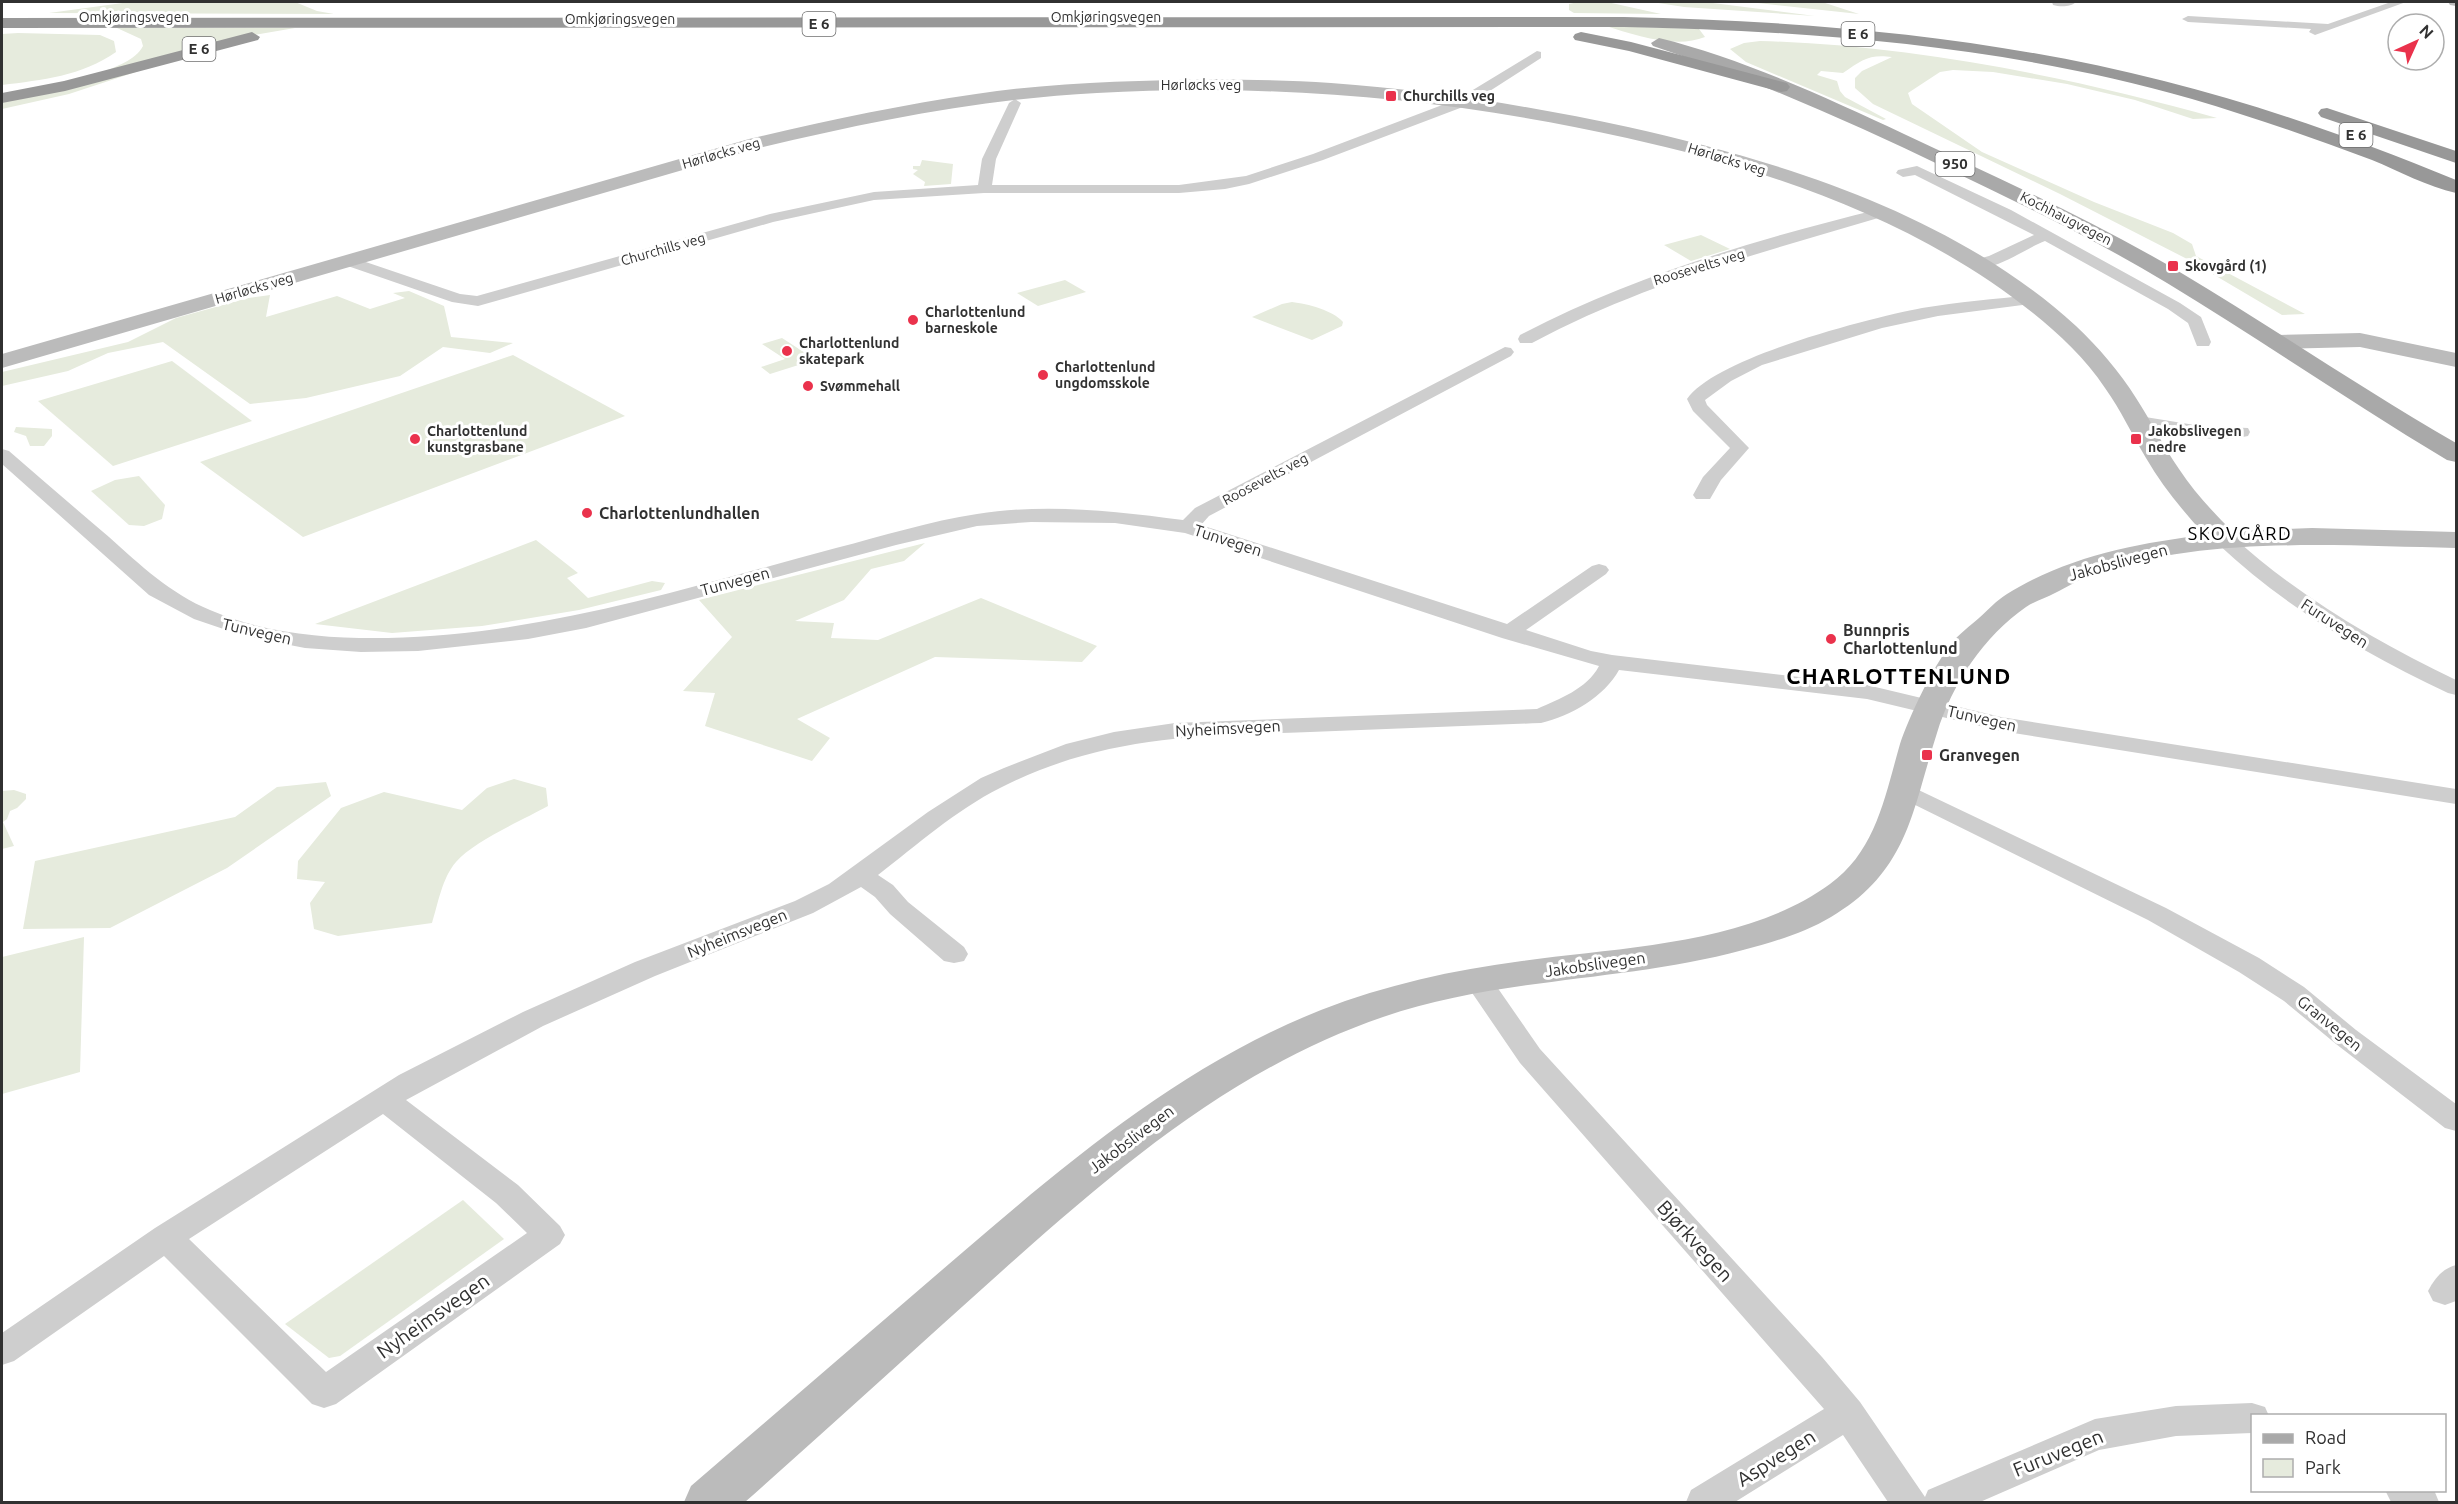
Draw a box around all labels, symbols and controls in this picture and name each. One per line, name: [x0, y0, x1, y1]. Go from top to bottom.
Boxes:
street label: Omkjøringsvegen: [79, 9, 189, 25]
street label: Omkjøringsvegen: [1051, 9, 1161, 25]
street label: Omkjøringsvegen: [565, 11, 675, 27]
road number: E 6: [802, 12, 836, 36]
north arrow: [2386, 12, 2446, 72]
text: N: [2416, 21, 2437, 42]
road number: E 6: [1842, 22, 1874, 46]
road number: E 6: [182, 37, 216, 61]
street label: Hørløcks veg: [1161, 77, 1241, 93]
place label: Churchills veg: [1403, 88, 1495, 104]
marker: Churchills veg: [1384, 89, 1398, 103]
road number: E 6: [2340, 123, 2372, 147]
street label: Hørløcks veg: [680, 134, 762, 172]
street label: Hørløcks veg: [1686, 140, 1768, 178]
road number: 950: [1936, 152, 1974, 176]
street label: Kochhaugvegen: [2018, 188, 2114, 248]
street label: Churchills veg: [619, 229, 707, 269]
street label: Roosevelts veg: [1651, 246, 1747, 288]
place label: Skovgård (1): [2185, 258, 2267, 274]
marker: Skovgård (1): [2166, 259, 2180, 273]
street label: Hørløcks veg: [213, 269, 295, 307]
place label: Charlottenlund barneskole: [925, 304, 1025, 336]
marker: Charlottenlund barneskole: [906, 313, 920, 327]
place label: Charlottenlund skatepark: [799, 335, 899, 367]
marker: Charlottenlund skatepark: [780, 344, 794, 358]
place label: Charlottenlund ungdomsskole: [1055, 359, 1155, 391]
marker: Charlottenlund ungdomsskole: [1036, 368, 1050, 382]
place label: Svømmehall: [820, 378, 900, 394]
marker: Svømmehall: [801, 379, 815, 393]
place label: Charlottenlund kunstgrasbane: [427, 423, 527, 455]
place label: Jakobslivegen nedre: [2148, 423, 2242, 455]
marker: Charlottenlund kunstgrasbane: [408, 432, 422, 446]
marker: Jakobslivegen nedre: [2129, 432, 2143, 446]
street label: Roosevelts veg: [1220, 450, 1310, 508]
place label: Charlottenlundhallen: [599, 504, 760, 522]
marker: Charlottenlundhallen: [580, 506, 594, 520]
street label: Tunvegen: [1192, 521, 1264, 559]
district label: SKOVGÅRD: [2188, 523, 2292, 543]
street label: Jakobslivegen: [2067, 540, 2169, 584]
street label: Tunvegen: [699, 563, 771, 599]
street label: Furuvegen: [2298, 595, 2372, 651]
street label: Tunvegen: [221, 614, 293, 648]
place label: Bunnpris Charlottenlund: [1843, 621, 1958, 657]
marker: Bunnpris Charlottenlund: [1824, 632, 1838, 646]
district label: CHARLOTTENLUND: [1786, 663, 2012, 688]
street label: Tunvegen: [1946, 701, 2018, 735]
street label: Nyheimsvegen: [1175, 716, 1281, 740]
place label: Granvegen: [1939, 746, 2020, 764]
marker: Granvegen: [1920, 748, 1934, 762]
street label: Nyheimsvegen: [685, 905, 789, 961]
street label: Jakobslivegen: [1544, 948, 1646, 980]
street label: Granvegen: [2294, 992, 2366, 1054]
street label: Jakobslivegen: [1085, 1101, 1177, 1177]
street label: Bjørkvegen: [1653, 1195, 1738, 1286]
street label: Nyheimsvegen: [372, 1268, 493, 1363]
legend: [2251, 1414, 2446, 1492]
street label: Aspvegen: [1732, 1424, 1819, 1491]
street label: Furuvegen: [2009, 1424, 2106, 1481]
text: Road: [2305, 1427, 2347, 1447]
text: Park: [2305, 1457, 2341, 1477]

